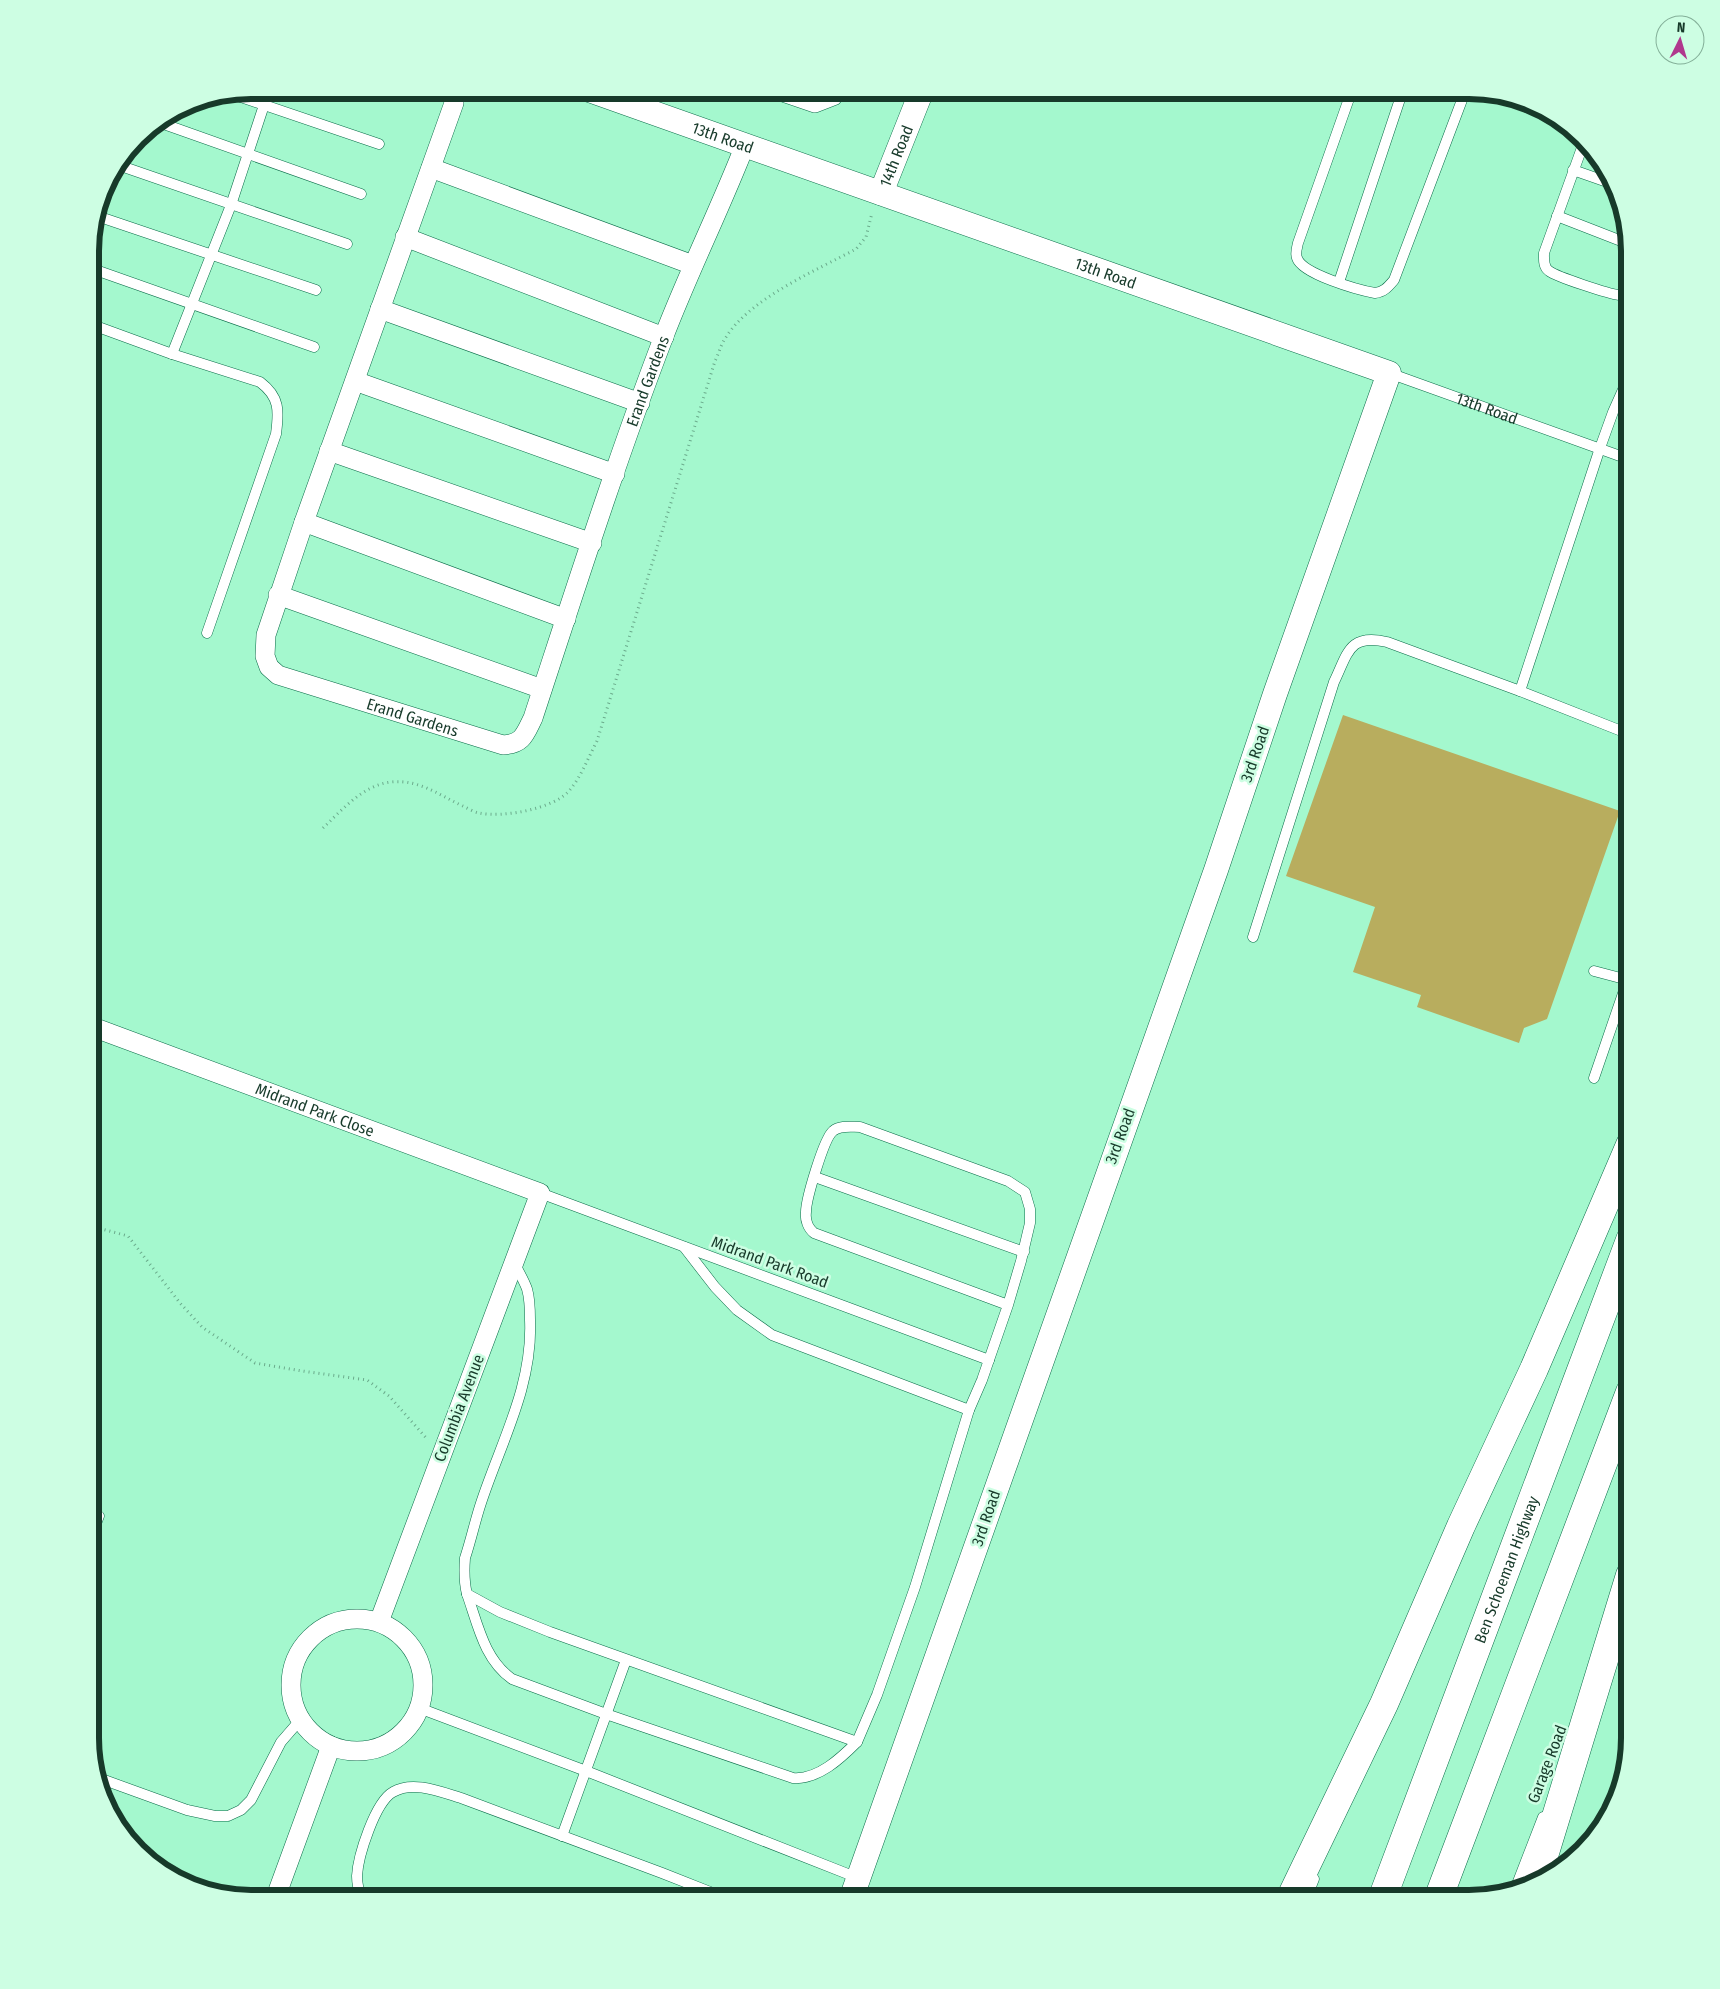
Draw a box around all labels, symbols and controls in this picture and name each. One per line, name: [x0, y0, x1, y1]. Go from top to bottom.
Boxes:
north arrow: [1655, 15, 1705, 65]
text: N: [1676, 19, 1686, 36]
street label: 13th Road: [689, 118, 756, 157]
street label: 14th Road: [875, 122, 917, 189]
street label: 13th Road: [1072, 253, 1139, 292]
street label: Erand Gardens: [622, 333, 673, 429]
street label: 13th Road: [1454, 388, 1520, 428]
street label: Erand Gardens: [364, 694, 461, 740]
street label: 3rd Road: [1237, 724, 1273, 784]
street label: Midrand Park Close: [253, 1079, 377, 1140]
street label: 3rd Road: [1101, 1106, 1139, 1166]
street label: Midrand Park Road: [709, 1232, 831, 1292]
street label: Columbia Avenue: [430, 1352, 488, 1464]
street label: 3rd Road: [968, 1488, 1004, 1548]
street label: Ben Schoeman Highway: [1470, 1493, 1543, 1646]
street label: Garage Road: [1523, 1722, 1571, 1806]

